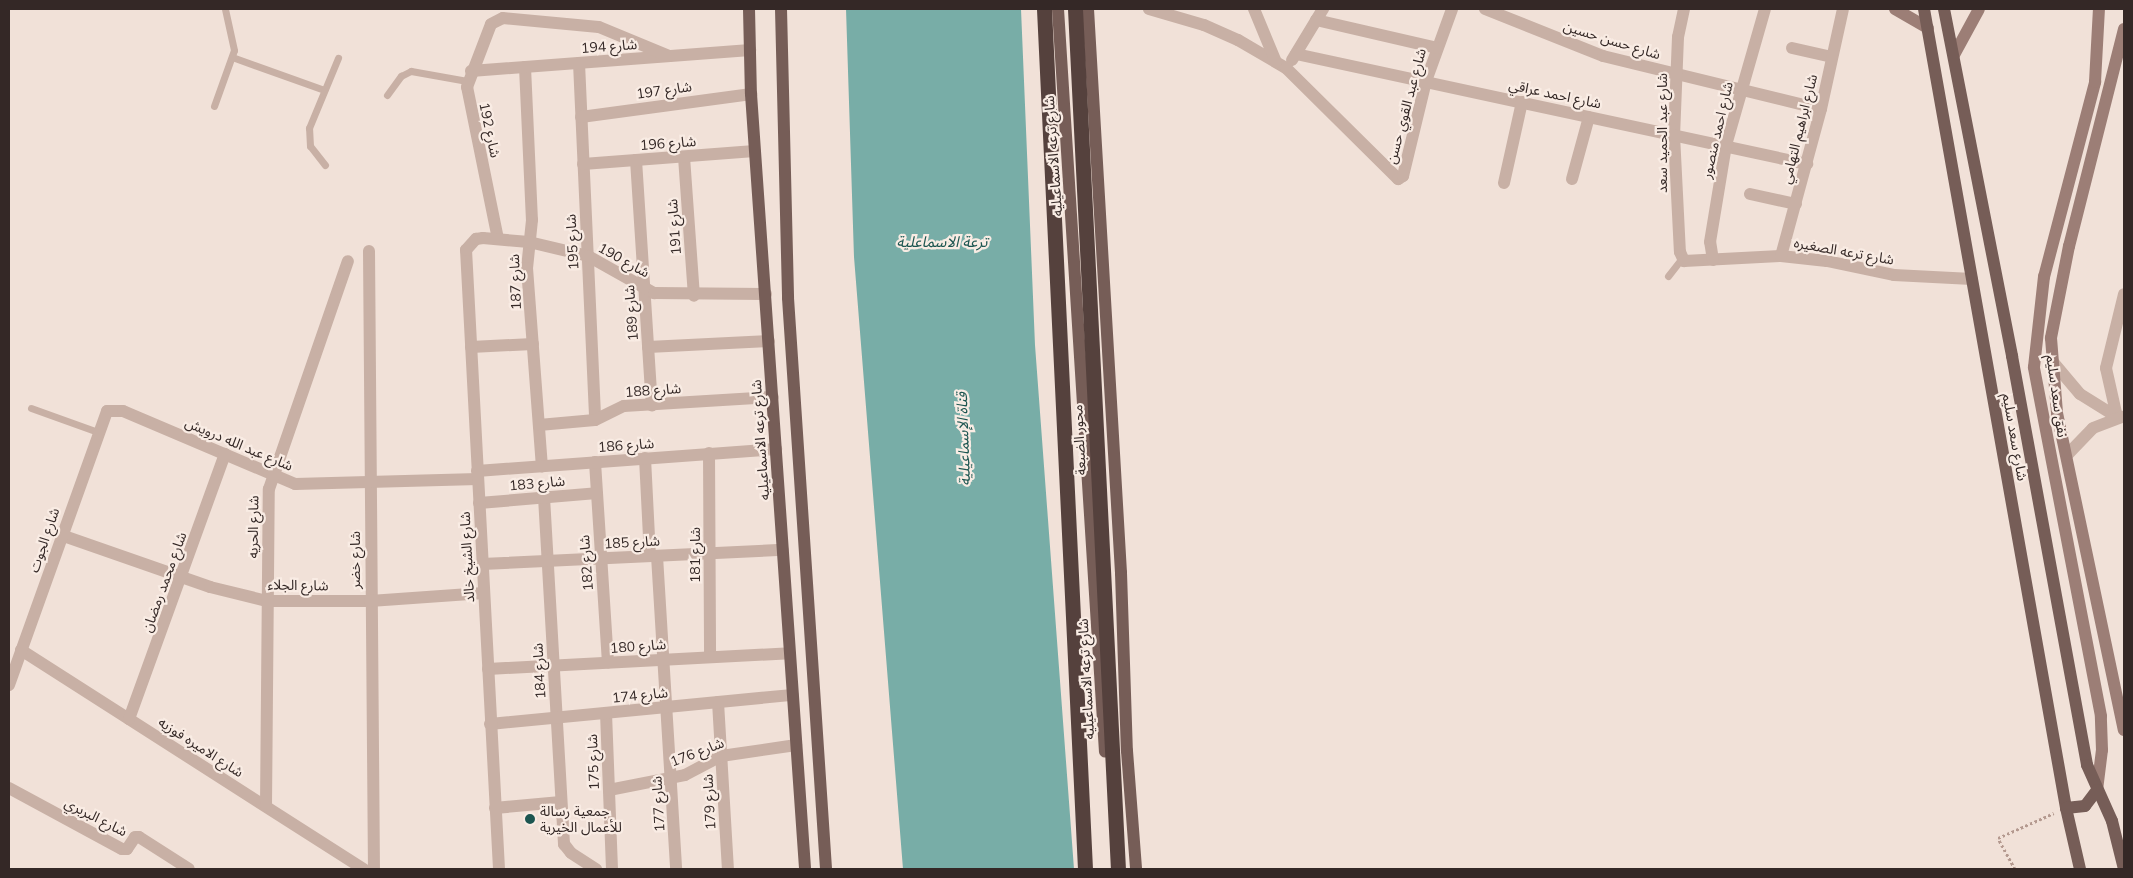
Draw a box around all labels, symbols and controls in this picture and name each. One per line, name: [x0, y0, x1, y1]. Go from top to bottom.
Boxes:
street label: شارع حسن حسين: [1561, 17, 1663, 63]
street label: شارع 194: [580, 36, 638, 56]
street label: شارع عبد القوي حسن: [1382, 46, 1430, 166]
street label: شارع ابراهيم التهامي: [1777, 72, 1821, 186]
street label: شارع عبد الحميد سعد: [1654, 73, 1670, 193]
street label: شارع احمد عراقي: [1507, 76, 1603, 112]
street label: شارع 197: [635, 78, 693, 102]
street label: شارع احمد منصور: [1698, 80, 1736, 180]
street label: شارع ترعه الاسماعيليه: [1040, 95, 1066, 217]
street label: شارع 192: [476, 101, 504, 159]
street label: شارع 196: [639, 133, 697, 153]
street label: شارع 191: [664, 198, 684, 256]
street label: شارع 195: [562, 214, 582, 270]
water label: ترعة الاسماعلية: [897, 233, 987, 251]
street label: شارع ترعه الصغيره: [1793, 234, 1895, 268]
street label: شارع 190: [595, 239, 653, 281]
street label: شارع 187: [506, 254, 524, 310]
street label: شارع 189: [621, 284, 641, 342]
street label: نفق سعد سليم: [2043, 354, 2071, 438]
street label: شارع ترعه الاسماعيليه: [747, 379, 773, 501]
street label: شارع 188: [624, 380, 682, 400]
water label: قناة الإسماعيلية: [952, 392, 974, 486]
street label: شارع سعد سليم: [1999, 392, 2031, 482]
street label: محور الضبعة: [1069, 404, 1089, 476]
street label: شارع عبد الله درويش: [183, 414, 295, 474]
street label: شارع 186: [597, 435, 655, 455]
street label: شارع 183: [508, 472, 566, 494]
street label: شارع الحريه: [244, 495, 262, 559]
street label: شارع الجوت: [25, 505, 63, 575]
street label: شارع الشيخ خالد: [456, 511, 478, 603]
street label: شارع 181: [687, 527, 703, 583]
street label: شارع محمد رمضان: [138, 530, 190, 634]
street label: شارع خضر: [347, 531, 363, 589]
street label: شارع 185: [604, 532, 660, 552]
street label: شارع 182: [576, 534, 596, 592]
street label: شارع الجلاء: [267, 576, 329, 594]
street label: شارع ترعه الاسماعيليه: [1074, 618, 1098, 740]
street label: شارع 180: [609, 636, 667, 656]
street label: شارع 184: [529, 643, 549, 699]
street label: شارع 174: [611, 684, 669, 706]
street label: شارع الاميره فوزيه: [155, 713, 247, 781]
street label: شارع 175: [584, 734, 602, 790]
street label: شارع 176: [668, 734, 726, 770]
street label: شارع 179: [699, 774, 719, 830]
street label: شارع 177: [648, 776, 668, 832]
street label: شارع البربري: [62, 794, 130, 840]
place label: جمعية رسالة للأعمال الخيرية: [540, 803, 622, 836]
marker: جمعية رسالة للأعمال الخيرية: [524, 813, 536, 825]

